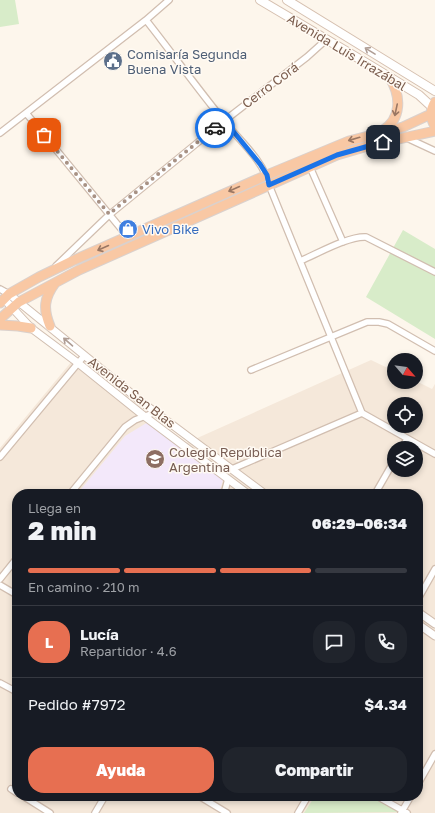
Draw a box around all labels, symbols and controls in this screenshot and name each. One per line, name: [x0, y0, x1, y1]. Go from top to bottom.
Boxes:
street label: Avenida Luis Irrazábal: [285, 10, 409, 94]
place label: Comisaría Segunda Buena Vista: [127, 46, 247, 77]
one-way arrow: [364, 47, 376, 55]
public building icon: Comisaría Segunda Buena Vista: [102, 50, 124, 72]
street label: Cerro Corá: [239, 59, 301, 111]
one-way arrow: [392, 103, 400, 116]
courier: [195, 108, 235, 148]
icon: car: [204, 117, 226, 139]
pin: [27, 118, 61, 152]
icon: bag: [33, 124, 55, 146]
pin: [366, 125, 400, 159]
icon: home: [372, 131, 394, 153]
one-way arrow: [348, 136, 361, 143]
one-way arrow: [229, 186, 241, 193]
shop icon: Vivo Bike: [117, 218, 139, 240]
place label: Vivo Bike: [142, 221, 199, 237]
one-way arrow: [97, 244, 109, 252]
one-way arrow: [63, 338, 73, 347]
street label: Avenida San Blas: [85, 353, 179, 431]
north arrow: [387, 353, 423, 389]
map controls: [387, 353, 423, 477]
button: locate: [387, 397, 423, 433]
button: layers: [387, 441, 423, 477]
place label: Colegio República Argentina: [169, 444, 282, 475]
school or university icon: Colegio República Argentina: [144, 448, 166, 470]
text: Llega en: [28, 500, 81, 516]
text: 06:29–06:34: [312, 514, 407, 532]
text: 2 min: [28, 515, 96, 546]
text: En camino · 210 m: [28, 579, 139, 595]
button: chat: [313, 621, 355, 663]
button: phone: [365, 621, 407, 663]
text: Lucía: [80, 625, 119, 643]
text: L: [45, 633, 53, 651]
text: Repartidor · 4.6: [80, 643, 177, 659]
text: Pedido #7972: [28, 695, 125, 713]
text: $4.34: [364, 695, 407, 713]
button: Ayuda: [28, 747, 214, 793]
button: Compartir: [222, 747, 407, 793]

